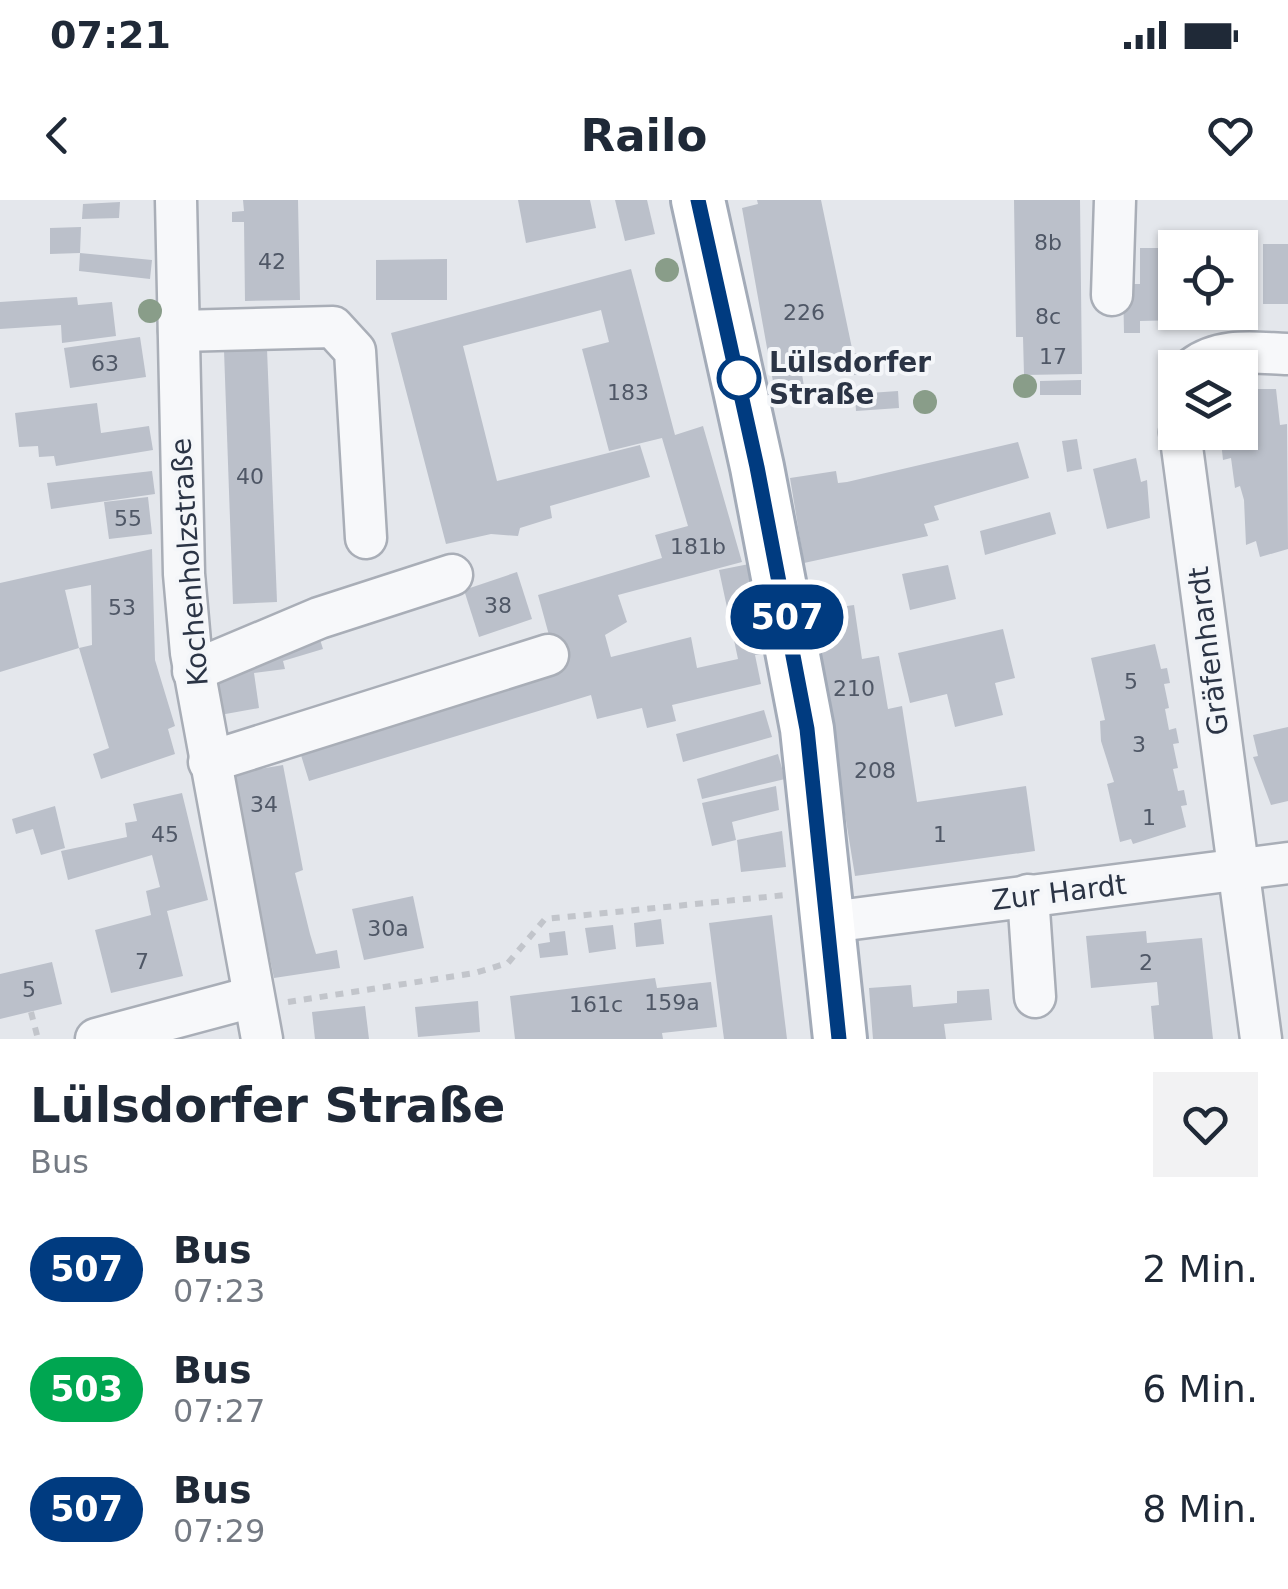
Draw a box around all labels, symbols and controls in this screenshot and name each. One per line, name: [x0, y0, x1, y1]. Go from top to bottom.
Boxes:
text: 07:21: [50, 13, 171, 57]
icon: back: [30, 108, 85, 163]
icon: heart: [1203, 108, 1258, 163]
text: Railo: [581, 109, 707, 162]
house number: 8b: [1034, 230, 1062, 255]
map controls: [1158, 230, 1258, 450]
button: locate: [1158, 230, 1258, 330]
house number: 42: [258, 249, 286, 274]
house number: 226: [783, 300, 825, 325]
house number: 8c: [1035, 304, 1061, 329]
house number: 17: [1039, 344, 1067, 369]
place label: Lülsdorfer Straße: [769, 346, 931, 411]
button: layers: [1158, 350, 1258, 450]
house number: 63: [91, 351, 119, 376]
marker: Lülsdorfer Straße: [718, 357, 760, 399]
house number: 183: [607, 380, 649, 405]
street label: Kochenholzstraße: [164, 437, 215, 687]
house number: 40: [236, 464, 264, 489]
house number: 55: [114, 506, 142, 531]
house number: 181b: [670, 534, 726, 559]
street label: Gräfenhardt: [1182, 565, 1235, 737]
line badge: 507: [730, 584, 844, 650]
house number: 38: [484, 593, 512, 618]
house number: 53: [108, 595, 136, 620]
text: 507: [750, 597, 824, 637]
house number: 5: [1124, 669, 1138, 694]
house number: 210: [833, 676, 875, 701]
house number: 3: [1132, 732, 1146, 757]
house number: 208: [854, 758, 896, 783]
house number: 34: [250, 792, 278, 817]
house number: 1: [1142, 805, 1156, 830]
house number: 45: [151, 822, 179, 847]
house number: 1: [933, 822, 947, 847]
street label: Zur Hardt: [990, 868, 1128, 917]
house number: 30a: [367, 916, 409, 941]
house number: 7: [135, 949, 149, 974]
house number: 2: [1139, 950, 1153, 975]
house number: 5: [22, 977, 36, 1002]
house number: 159a: [644, 990, 700, 1015]
house number: 161c: [569, 992, 623, 1017]
button: heart: [1153, 1072, 1258, 1177]
text: Lülsdorfer Straße: [30, 1077, 505, 1133]
text: Bus: [30, 1143, 89, 1181]
text: Bus: [173, 1228, 252, 1272]
text: 2 Min.: [1142, 1247, 1258, 1291]
text: 507: [50, 1249, 123, 1289]
text: 07:23: [173, 1272, 265, 1310]
text: Bus: [173, 1348, 252, 1392]
text: 6 Min.: [1142, 1367, 1258, 1411]
text: 503: [50, 1369, 123, 1409]
text: 07:27: [173, 1392, 265, 1430]
text: Bus: [173, 1468, 252, 1512]
text: 8 Min.: [1142, 1487, 1258, 1531]
text: 507: [50, 1489, 123, 1529]
text: 07:29: [173, 1512, 265, 1550]

